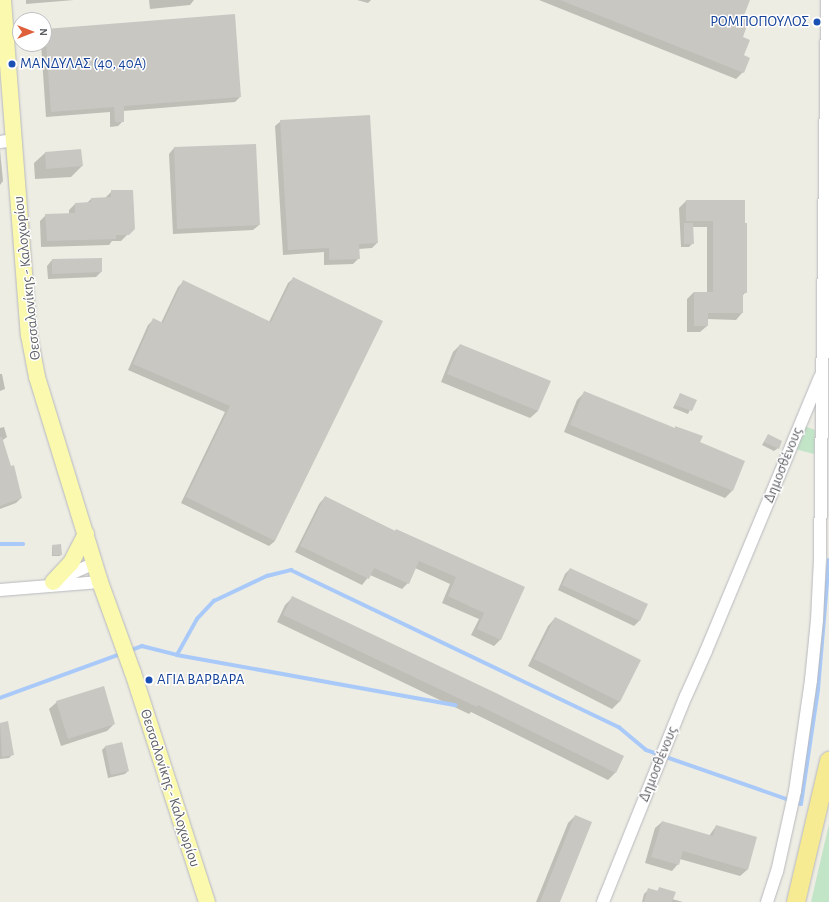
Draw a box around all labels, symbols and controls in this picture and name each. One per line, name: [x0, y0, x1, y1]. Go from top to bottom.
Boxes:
north arrow: [12, 12, 52, 52]
place label: ΡΟΜΠΟΠΟΥΛΟΣ: [710, 13, 809, 31]
marker: ΡΟΜΠΟΠΟΥΛΟΣ: [812, 17, 822, 27]
text: N: [38, 28, 49, 36]
place label: ΜΑΝΔΥΛΑΣ (40, 40Α): [20, 55, 147, 73]
marker: ΜΑΝΔΥΛΑΣ (40, 40Α): [7, 59, 17, 69]
street label: Θεσσαλονίκης - Καλοχωρίου: [9, 195, 45, 361]
street label: Δημοσθένους: [760, 425, 806, 505]
place label: ΑΓΙΑ ΒΑΡΒΑΡΑ: [157, 671, 244, 689]
marker: ΑΓΙΑ ΒΑΡΒΑΡΑ: [144, 675, 154, 685]
street label: Θεσσαλονίκης - Καλοχωρίου: [136, 707, 204, 869]
street label: Δημοσθένους: [635, 724, 681, 804]

